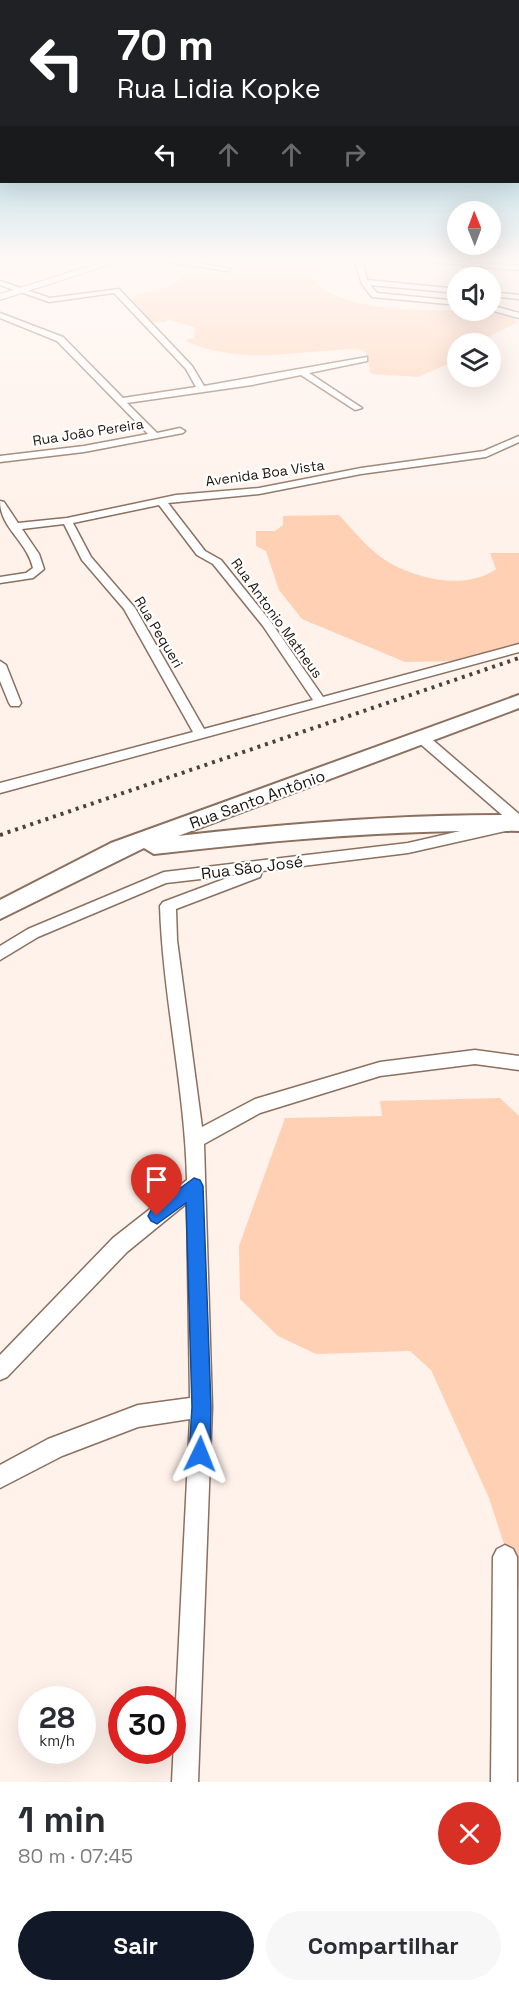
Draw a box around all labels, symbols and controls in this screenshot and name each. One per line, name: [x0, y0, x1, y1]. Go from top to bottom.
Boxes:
text: 70 m: [117, 19, 214, 72]
icon: left: [18, 24, 96, 102]
text: Rua Lidia Kopke: [117, 71, 321, 106]
icon: left: [149, 138, 182, 171]
icon: ahead: [212, 138, 245, 171]
icon: ahead: [275, 138, 308, 171]
icon: right: [338, 138, 371, 171]
north arrow: [447, 201, 501, 255]
map controls: [447, 201, 501, 387]
button: sound: [447, 267, 501, 321]
button: layers: [447, 333, 501, 387]
street label: Rua João Pereira: [31, 414, 145, 450]
street label: Avenida Boa Vista: [204, 456, 326, 490]
street label: Rua Antonio Matheus: [227, 554, 327, 682]
street label: Rua Pequeri: [131, 593, 187, 671]
street label: Rua Santo Antônio: [186, 765, 328, 834]
street label: Rua São José: [200, 851, 304, 884]
pin: [131, 1154, 182, 1216]
icon: arrive: [140, 1163, 173, 1196]
position arrow: [168, 1422, 232, 1486]
speed limit sign: 30: [108, 1686, 186, 1764]
text: 28: [39, 1698, 75, 1737]
text: km/h: [39, 1731, 75, 1750]
text: 1 min: [18, 1797, 106, 1843]
button: close: [438, 1802, 501, 1865]
text: 80 m · 07:45: [18, 1843, 133, 1869]
button: Sair: [18, 1911, 254, 1980]
button: Compartilhar: [266, 1911, 501, 1980]

